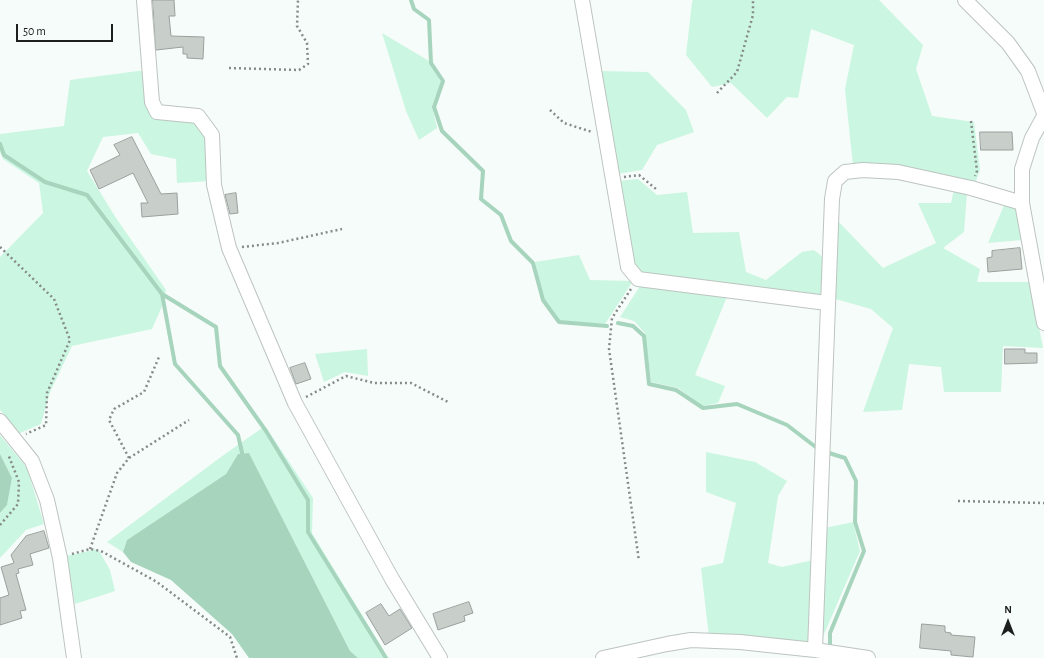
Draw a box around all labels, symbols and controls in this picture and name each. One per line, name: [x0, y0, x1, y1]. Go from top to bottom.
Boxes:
scale bar: [18, 16, 115, 42]
text: 50 m: [23, 25, 46, 37]
north arrow: [988, 602, 1028, 642]
text: N: [1004, 604, 1012, 615]

